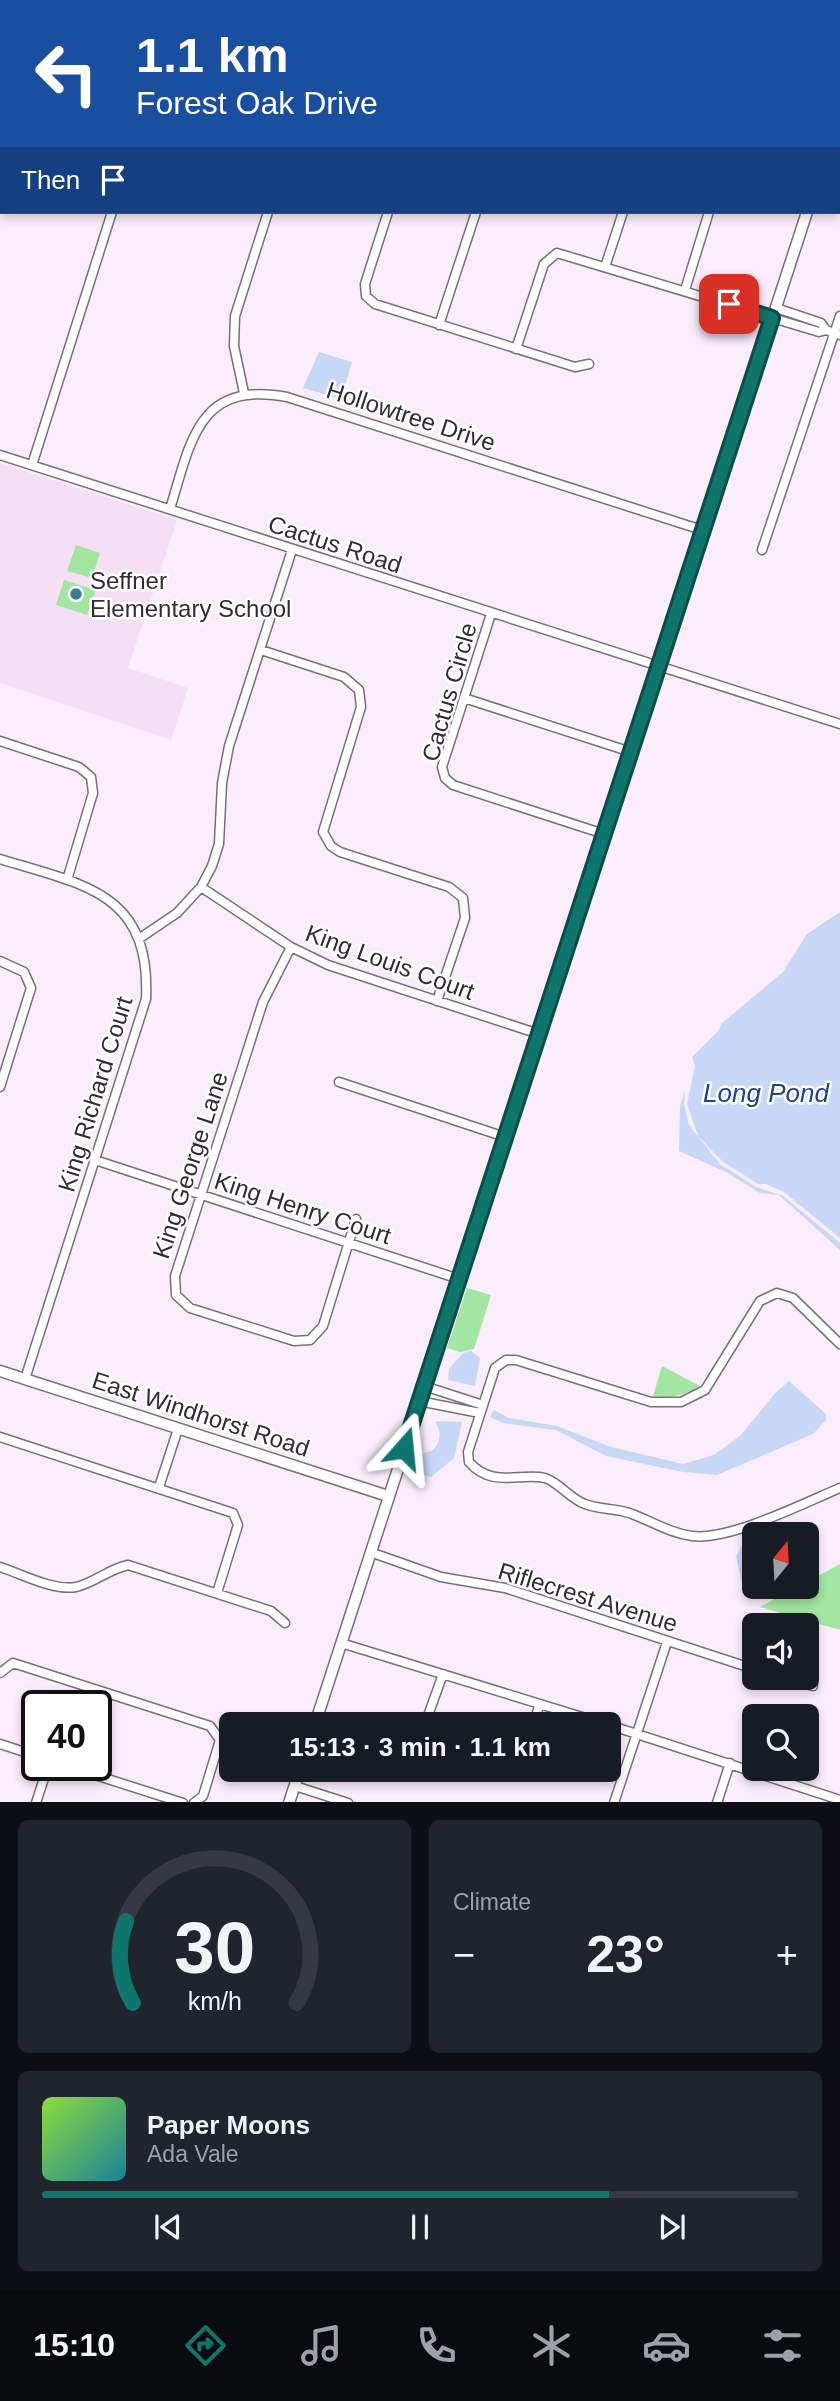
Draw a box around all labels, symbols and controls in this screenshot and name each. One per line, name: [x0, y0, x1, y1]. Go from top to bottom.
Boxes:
icon: left: [21, 28, 112, 119]
text: 1.1 km: [136, 28, 289, 82]
text: Forest Oak Drive: [136, 85, 378, 121]
icon: arrive: [94, 161, 132, 199]
text: Then: [21, 165, 80, 195]
pin: [699, 274, 759, 334]
icon: arrive: [710, 285, 748, 323]
street label: Hollowtree Drive: [323, 376, 499, 456]
street label: Cactus Road: [265, 510, 405, 578]
place label: Seffner Elementary School: [90, 567, 291, 622]
marker: Seffner Elementary School: [68, 586, 84, 602]
street label: Cactus Circle: [416, 620, 482, 764]
street label: King Louis Court: [302, 919, 478, 1005]
street label: King Richard Court: [52, 993, 138, 1195]
street label: King George Lane: [147, 1068, 233, 1262]
water label: Long Pond: [703, 1078, 830, 1108]
street label: King Henry Court: [211, 1167, 395, 1249]
street label: East Windhorst Road: [89, 1366, 313, 1462]
position arrow: [367, 1411, 441, 1485]
north arrow: [742, 1522, 819, 1600]
map controls: [742, 1522, 819, 1781]
street label: Riflecrest Avenue: [495, 1557, 681, 1637]
button: sound: [742, 1613, 819, 1690]
speed limit sign: 40: [21, 1690, 112, 1781]
button: search: [742, 1704, 819, 1781]
text: 15:13 · 3 min · 1.1 km: [289, 1732, 551, 1762]
text: Climate: [453, 1889, 531, 1915]
text: 30: [174, 1907, 255, 1988]
text: 23°: [586, 1925, 665, 1983]
text: −: [453, 1934, 475, 1976]
text: +: [776, 1934, 798, 1976]
text: km/h: [187, 1986, 242, 2014]
text: Paper Moons: [147, 2110, 310, 2140]
text: Ada Vale: [147, 2141, 239, 2167]
icon: previous: [149, 2208, 187, 2246]
icon: pause: [401, 2208, 439, 2246]
icon: next: [653, 2208, 691, 2246]
icon: directions: [181, 2321, 230, 2370]
icon: music: [297, 2321, 346, 2370]
icon: phone: [412, 2321, 461, 2370]
icon: climate: [527, 2321, 576, 2370]
icon: car: [642, 2321, 691, 2370]
icon: filters: [758, 2321, 807, 2370]
text: 15:10: [33, 2327, 115, 2363]

